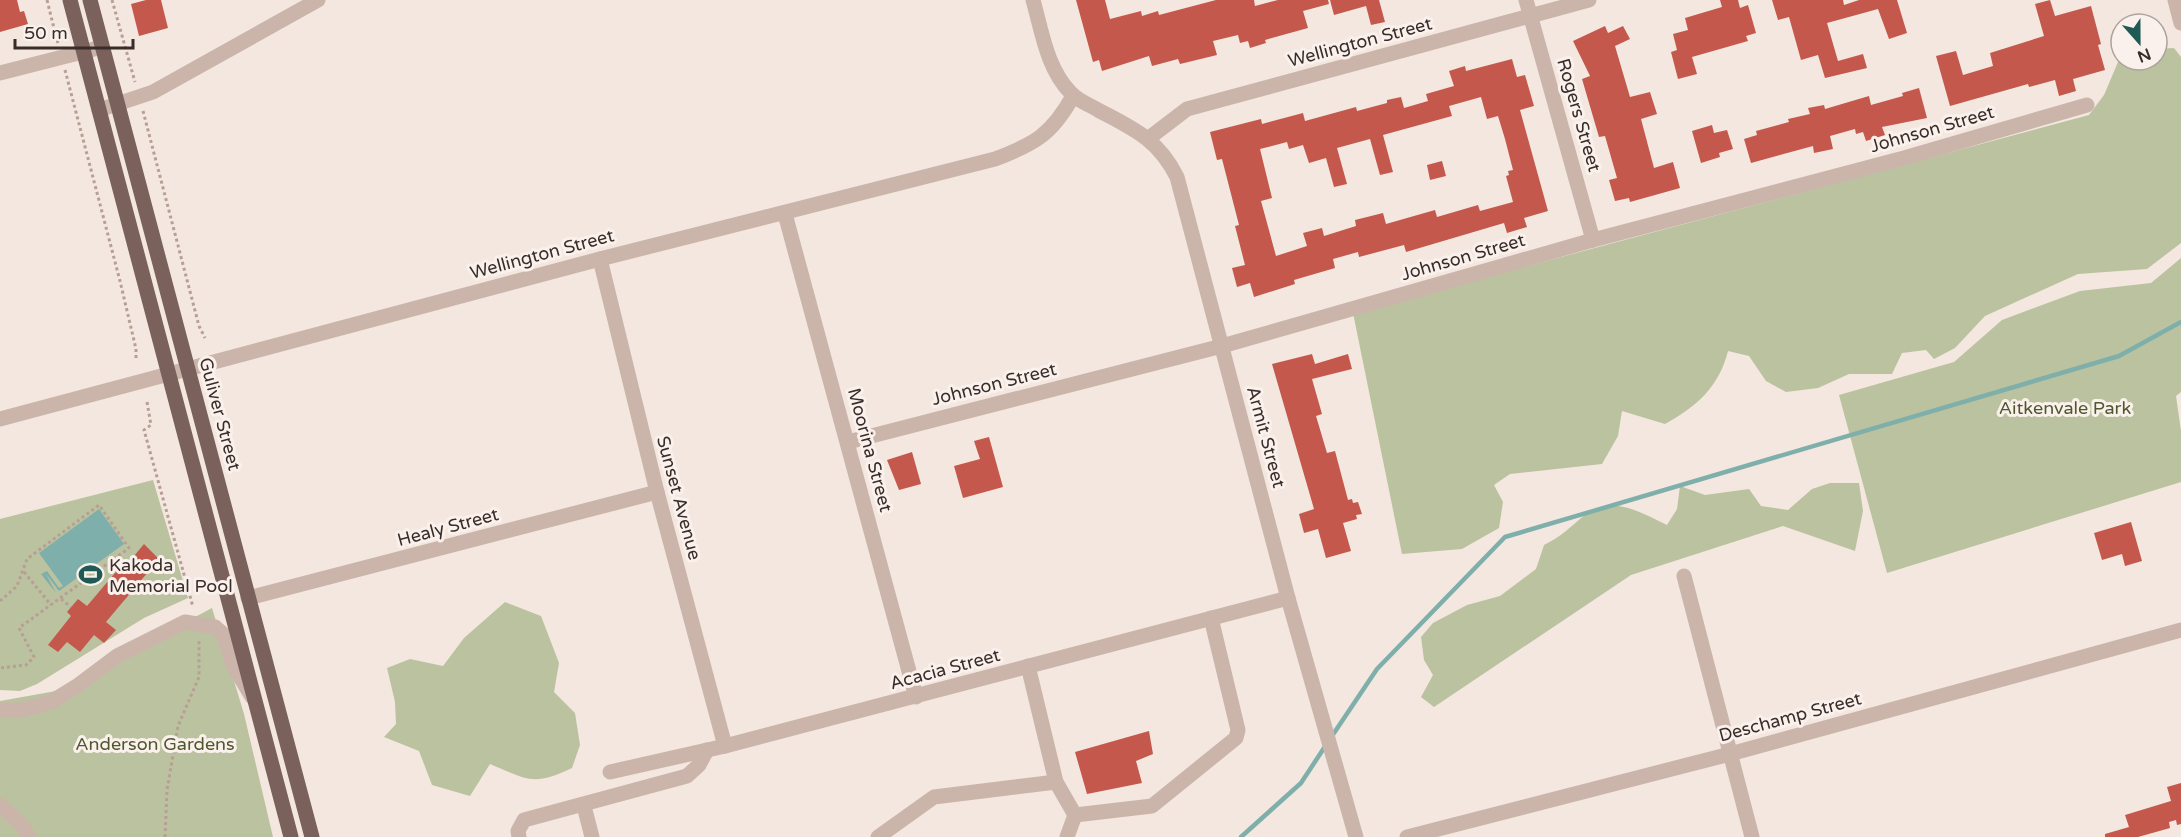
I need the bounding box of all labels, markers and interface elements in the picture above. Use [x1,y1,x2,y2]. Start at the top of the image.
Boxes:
scale bar [15,12,134,50]
street label: Wellington Street [1286,12,1435,72]
north arrow [2109,12,2169,72]
text: 50 m [24,22,68,44]
text: N [2134,43,2154,67]
street label: Rogers Street [1552,56,1606,174]
street label: Johnson Street [1867,101,1997,157]
street label: Wellington Street [468,224,617,284]
street label: Johnson Street [1398,229,1528,285]
street label: Guliver Street [194,355,246,473]
street label: Johnson Street [929,358,1059,410]
street label: Armit Street [1242,384,1290,490]
street label: Moorina Street [843,386,897,515]
park label: Aitkenvale Park [1999,397,2132,419]
street label: Sunset Avenue [652,433,706,563]
street label: Healy Street [395,503,501,551]
place label: Kakoda Memorial Pool [109,554,233,597]
sports icon: Kakoda Memorial Pool [78,562,104,588]
street label: Acacia Street [887,644,1003,694]
street label: Deschamp Street [1716,687,1864,747]
park label: Anderson Gardens [75,733,235,755]

